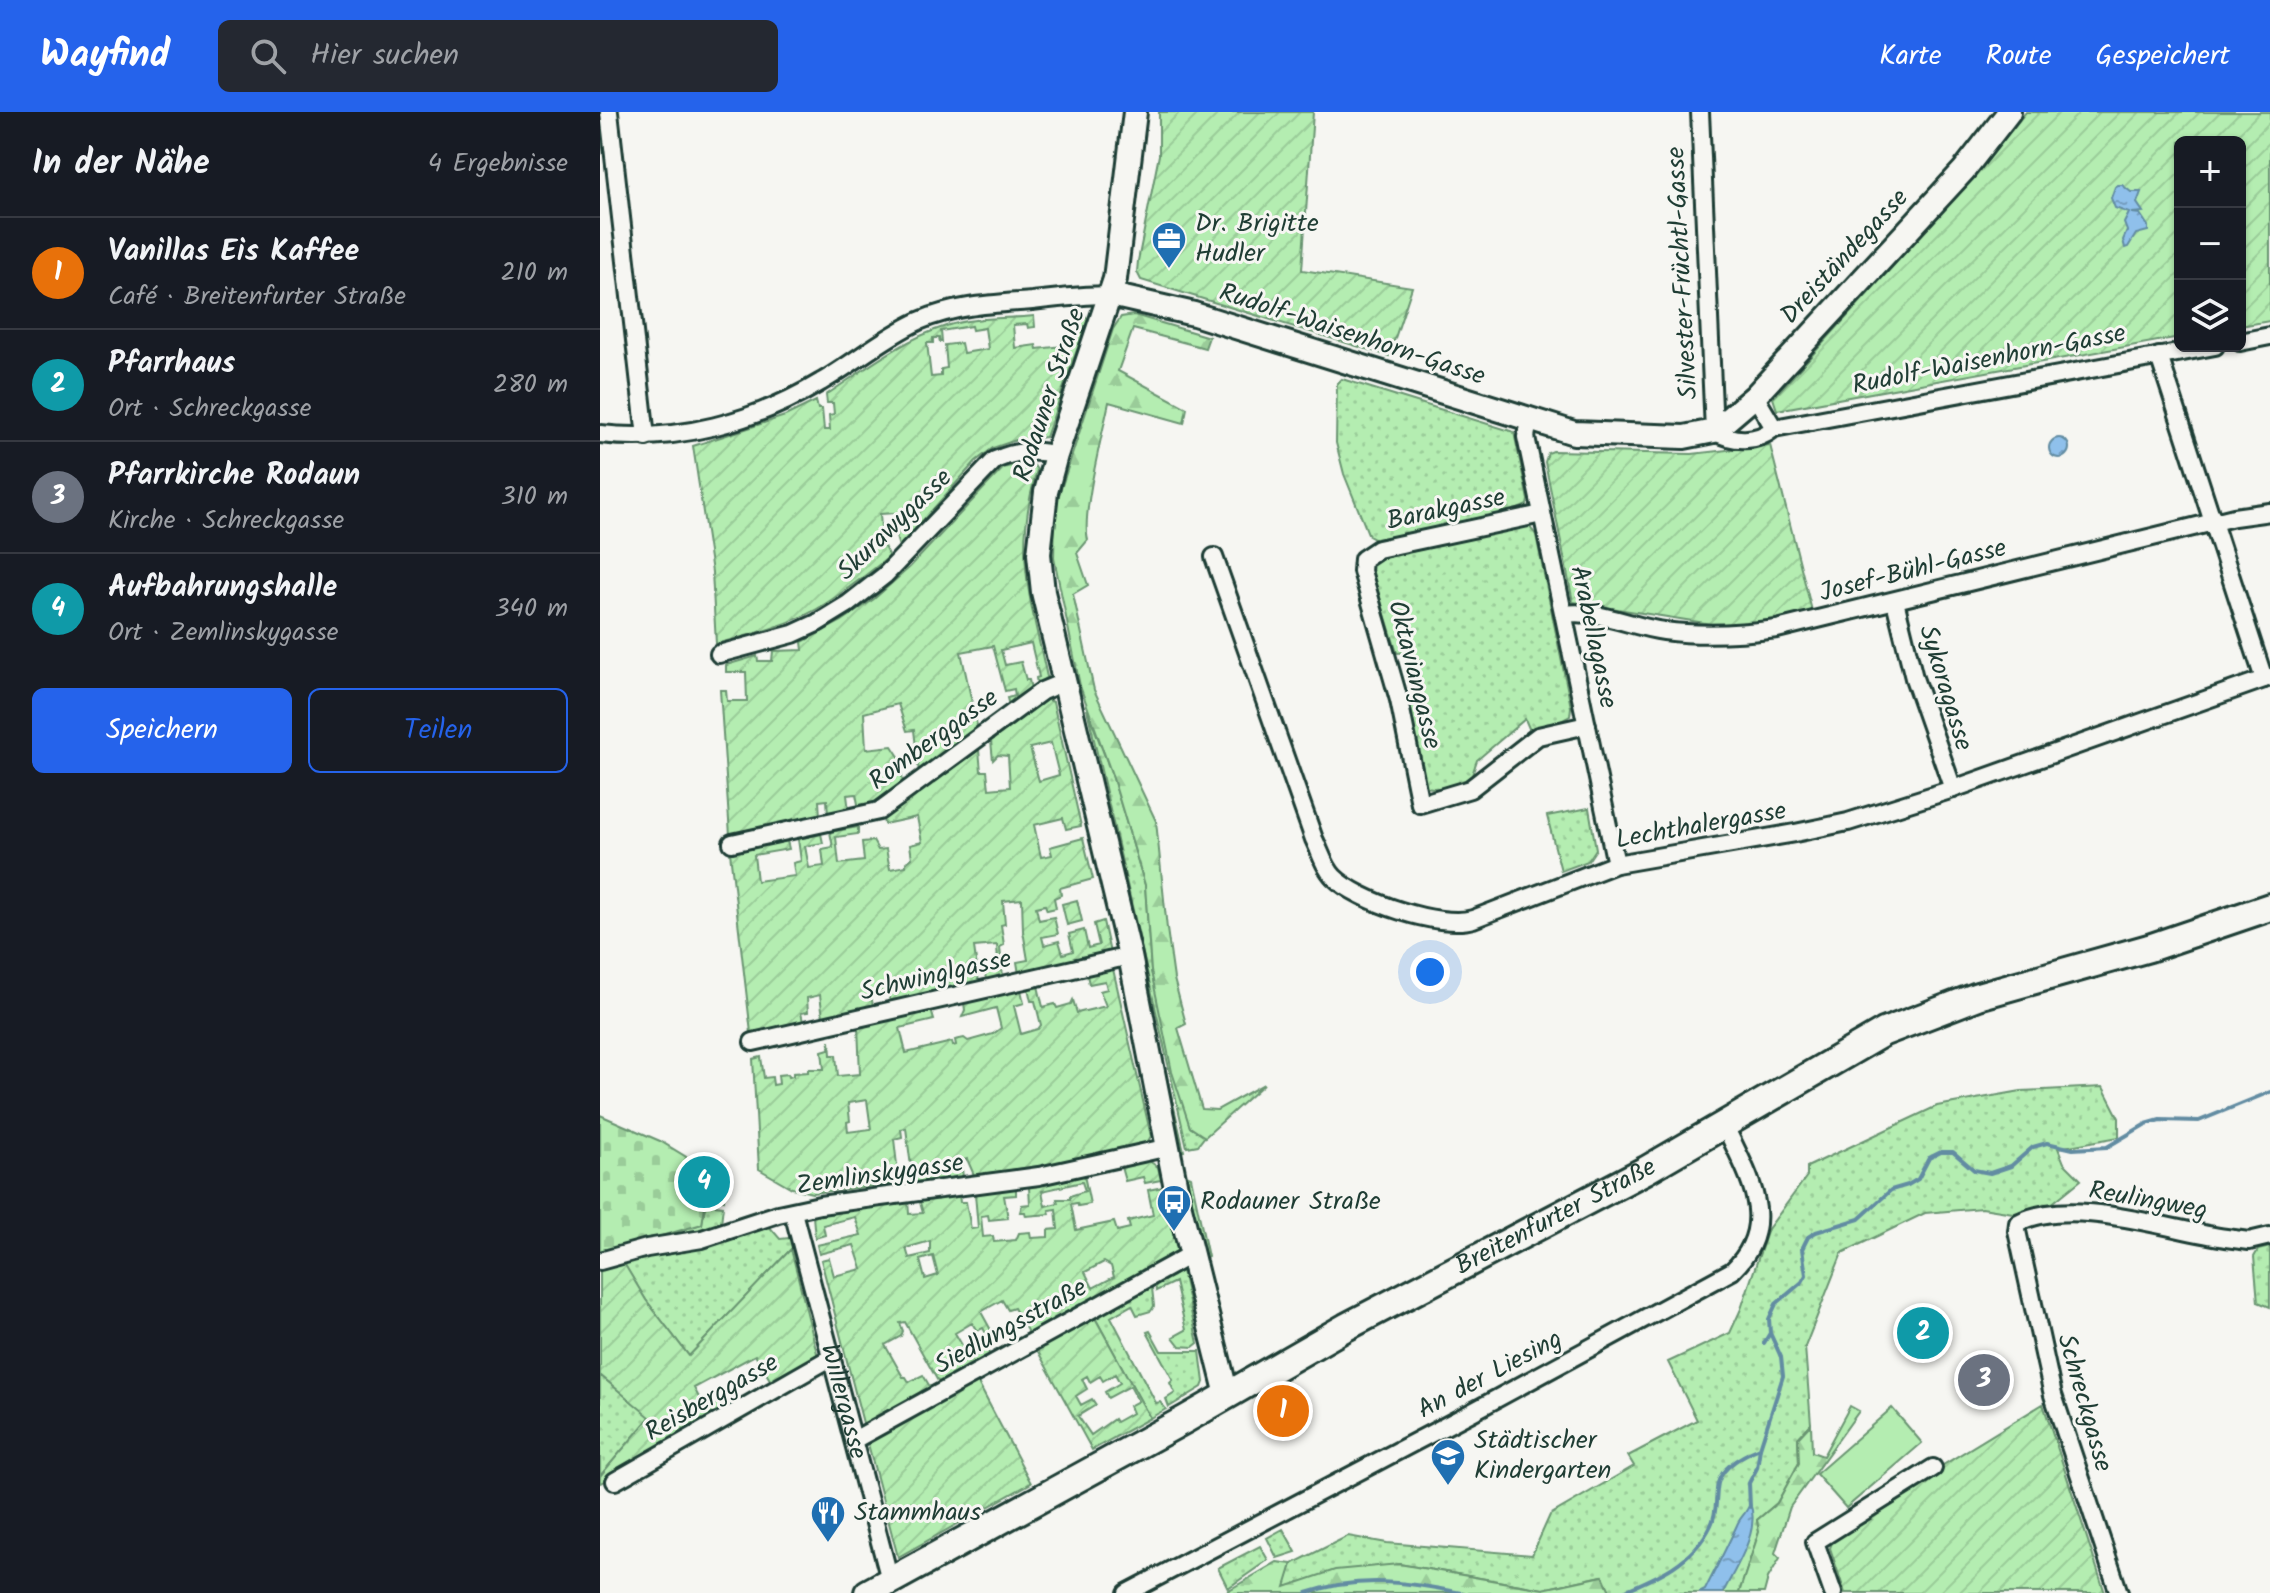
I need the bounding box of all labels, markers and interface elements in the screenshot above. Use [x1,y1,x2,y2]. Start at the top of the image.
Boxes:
search box [218,20,778,92]
text: Wayfind [40,26,170,86]
text: Hier suchen [310,32,459,80]
icon: search [246,34,290,78]
text: Karte [1879,34,1942,79]
text: Route [1986,34,2052,79]
text: Gespeichert [2096,34,2230,79]
map controls [2174,136,2246,352]
button: + [2174,136,2246,208]
text: In der Nähe [32,137,210,191]
text: 4 Ergebnisse [428,143,568,185]
street label: Silvester-Früchtl-Gasse [1655,145,1711,400]
street label: Dreiständegasse [1770,179,1920,335]
place label: Dr. Brigitte Hudler [1195,203,1319,275]
button: − [2174,208,2246,280]
office icon: Dr. Brigitte Hudler [1150,220,1188,270]
text: Vanillas Eis Kaffee [108,228,359,276]
text: 1 [54,252,62,294]
text: 210 m [501,252,568,294]
street label: Rudolf-Waisenhorn-Gasse [1213,272,1491,398]
text: Café · Breitenfurter Straße [108,276,406,318]
button: layers [2174,280,2246,352]
street label: Rodauner Straße [1002,302,1098,487]
street label: Rudolf-Waisenhorn-Gasse [1849,313,2130,407]
text: Pfarrhaus [108,340,235,388]
text: 2 [50,364,66,406]
text: 280 m [493,364,568,406]
text: Ort · Schreckgasse [108,388,311,430]
text: Pfarrkirche Rodaun [108,452,360,500]
street label: Skurawygasse [827,458,963,591]
text: 3 [51,476,65,518]
text: 310 m [501,476,568,518]
street label: Barakgasse [1383,477,1509,543]
text: Kirche · Schreckgasse [108,500,344,542]
street label: Josef-Bühl-Gasse [1815,527,2011,615]
street label: Arabellagasse [1557,562,1629,713]
text: Aufbahrungshalle [108,564,337,612]
text: 4 [51,588,65,630]
text: 340 m [495,588,568,630]
street label: Oktaviangasse [1375,596,1453,754]
text: Ort · Zemlinskygasse [108,612,338,654]
street label: Sykoragasse [1906,620,1984,756]
street label: Romberggasse [860,678,1008,802]
button: Speichern [32,688,292,773]
button: Teilen [308,688,568,773]
street label: Lechthalergasse [1612,790,1790,862]
street label: Schwinglgasse [856,938,1016,1014]
your location [1410,952,1450,992]
street label: Zemlinskygasse [794,1142,967,1208]
street label: Breitenfurter Straße [1448,1147,1665,1287]
pin: 4 [678,1152,730,1212]
street label: Reulingweg [2085,1170,2211,1232]
place label: Rodauner Straße [1200,1181,1381,1223]
bus stop icon: Rodauner Straße [1155,1183,1193,1233]
street label: Siedlungsstraße [927,1267,1096,1387]
pin: 2 [1897,1303,1949,1363]
street label: An der Liesing [1410,1319,1570,1431]
street label: Schreckgasse [2044,1329,2124,1477]
street label: Willergasse [808,1339,878,1464]
street label: Reisberggasse [637,1342,787,1453]
pin: 3 [1958,1350,2010,1410]
pin: 1 [1257,1381,1309,1441]
place label: Städtischer Kindergarten [1474,1420,1611,1492]
school or university icon: Städtischer Kindergarten [1429,1437,1467,1487]
place label: Stammhaus [854,1492,981,1534]
restaurant icon: Stammhaus [809,1494,847,1544]

